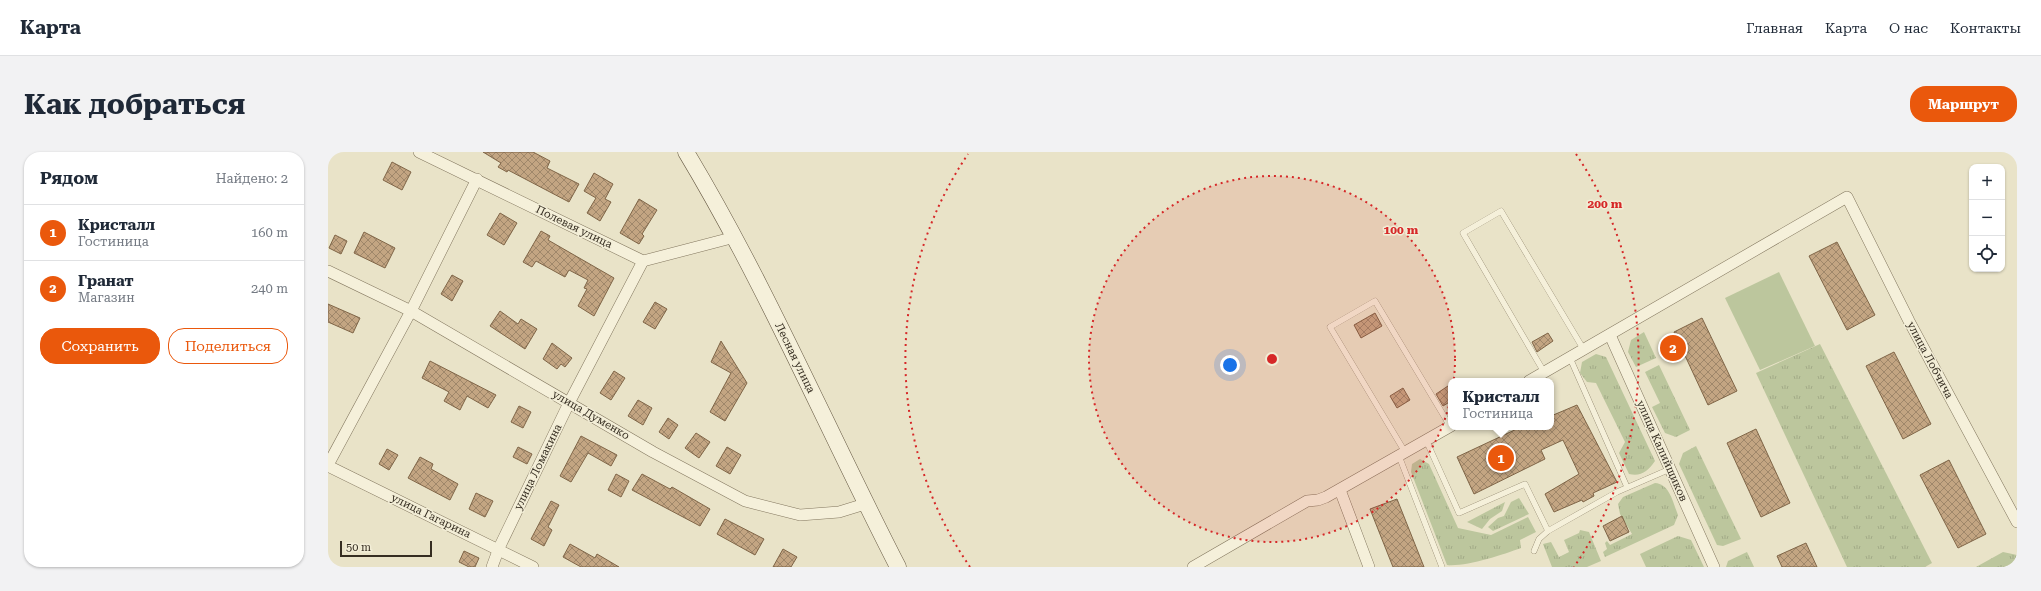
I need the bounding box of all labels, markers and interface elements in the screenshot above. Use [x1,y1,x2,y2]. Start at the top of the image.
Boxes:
text: Карта [20,16,81,39]
text: Главная [1746,20,1803,36]
text: Карта [1825,20,1867,36]
text: О нас [1889,20,1928,36]
text: Контакты [1950,20,2021,36]
button: Маршрут [1910,86,2017,122]
text: Как добраться [24,88,245,121]
map controls [1969,164,2005,272]
button: + [1969,164,2005,200]
text: Рядом [40,168,98,188]
text: Найдено: 2 [216,171,288,186]
text: 200 m [1588,197,1623,211]
button: − [1969,200,2005,236]
street label: Полевая улица [534,203,614,251]
text: Кристалл [78,216,155,234]
text: 100 m [1384,223,1419,237]
text: 1 [49,225,57,240]
text: 160 m [251,225,288,240]
text: Гостиница [78,234,149,249]
button: locate [1969,236,2005,272]
text: Гранат [78,272,134,290]
text: 2 [49,281,57,296]
text: 240 m [251,281,288,296]
text: Магазин [78,290,135,305]
street label: улица Лобчича [1904,319,1956,401]
street label: Лесная улица [772,321,818,395]
button: Сохранить [40,328,160,364]
button: Поделиться [168,328,288,364]
pin: 2 [1660,333,1686,363]
centre of rings [1265,352,1279,366]
your location [1220,355,1240,375]
popup [1448,378,1554,430]
street label: улица Думенко [550,388,632,443]
text: Кристалл [1462,388,1540,406]
street label: улица Калийщиков [1634,398,1690,504]
text: Гостиница [1462,406,1533,421]
street label: улица Ломакина [512,422,564,512]
pin: 1 [1488,443,1514,473]
street label: улица Гагарина [389,491,473,541]
scale bar [340,539,432,558]
text: 50 m [346,541,371,554]

